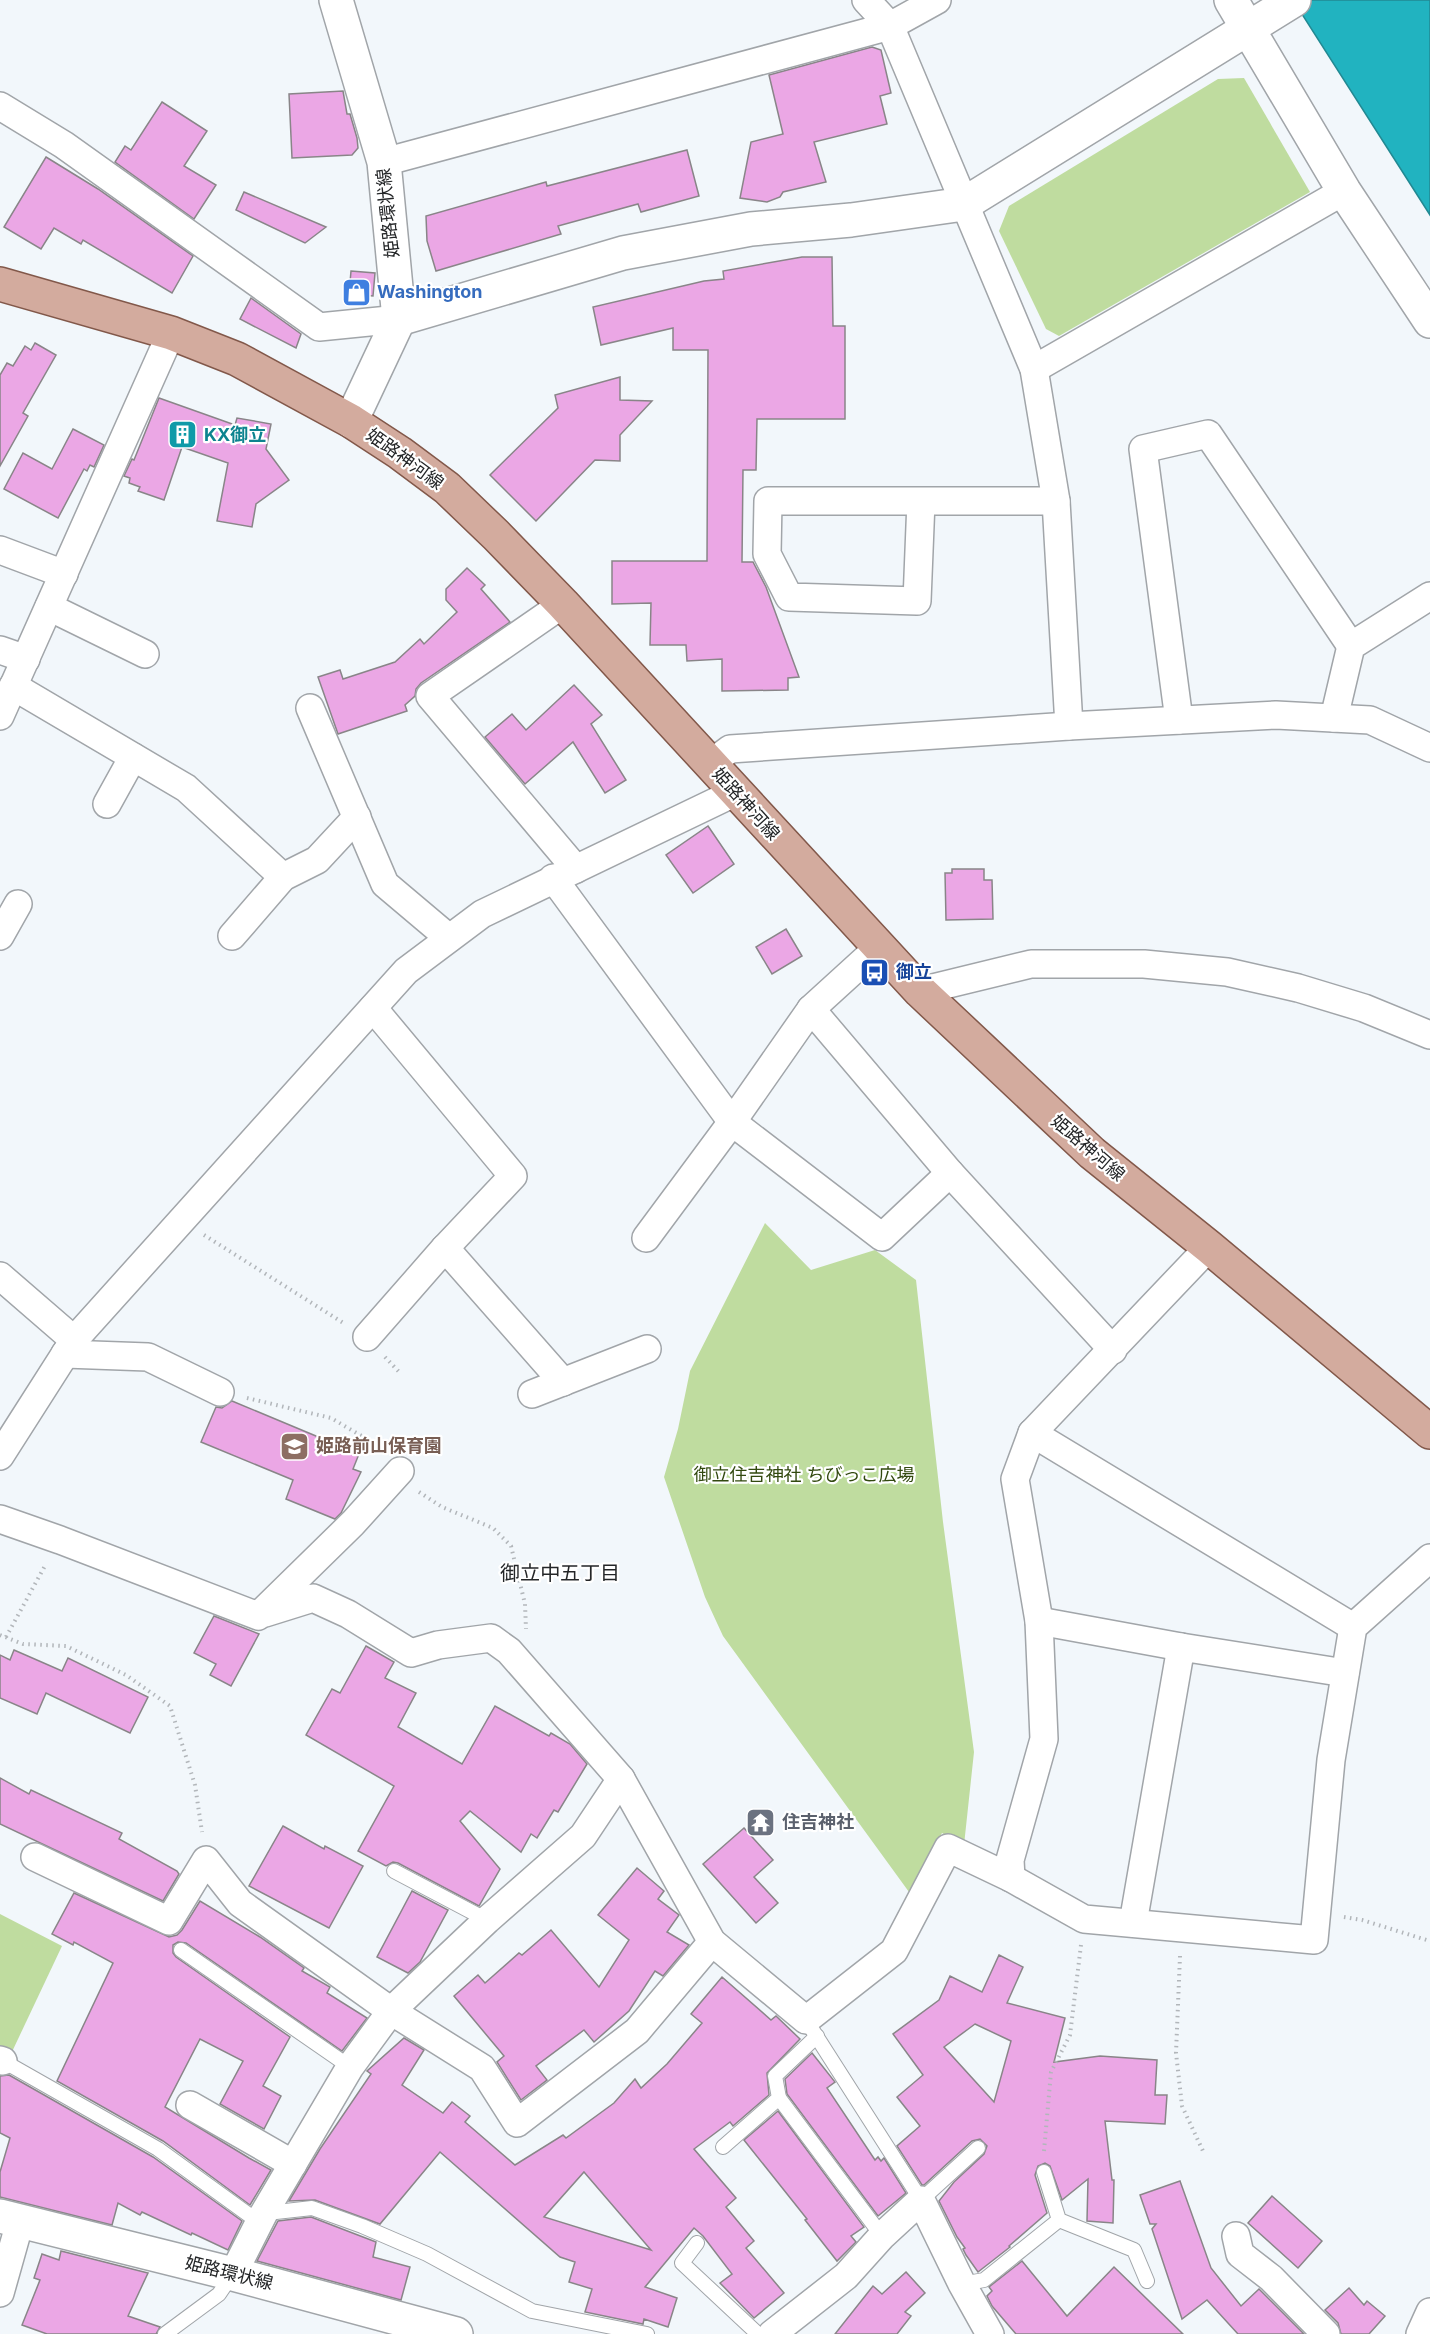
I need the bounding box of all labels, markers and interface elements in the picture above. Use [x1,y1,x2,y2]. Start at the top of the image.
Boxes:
street label: 姫路環状線 [372,167,403,259]
shop icon: Washington [340,276,372,308]
place label: Washington [377,281,483,302]
building icon: KX御立 [167,419,199,451]
place label: KX御立 [204,424,266,445]
street label: 姫路神河線 [363,424,448,494]
street label: 姫路神河線 [708,763,784,844]
bus stop icon: 御立 [859,956,891,988]
place label: 御立 [895,961,932,982]
street label: 姫路神河線 [1047,1110,1129,1185]
school or university icon: 姫路前山保育園 [279,1430,311,1462]
place label: 姫路前山保育園 [316,1435,442,1456]
park label: 御立住吉神社 ちびっこ広場 [693,1464,915,1485]
district label: 御立中五丁目 [500,1561,620,1585]
temple icon: 住吉神社 [745,1806,777,1838]
place label: 住吉神社 [782,1811,854,1832]
street label: 姫路環状線 [183,2251,275,2294]

